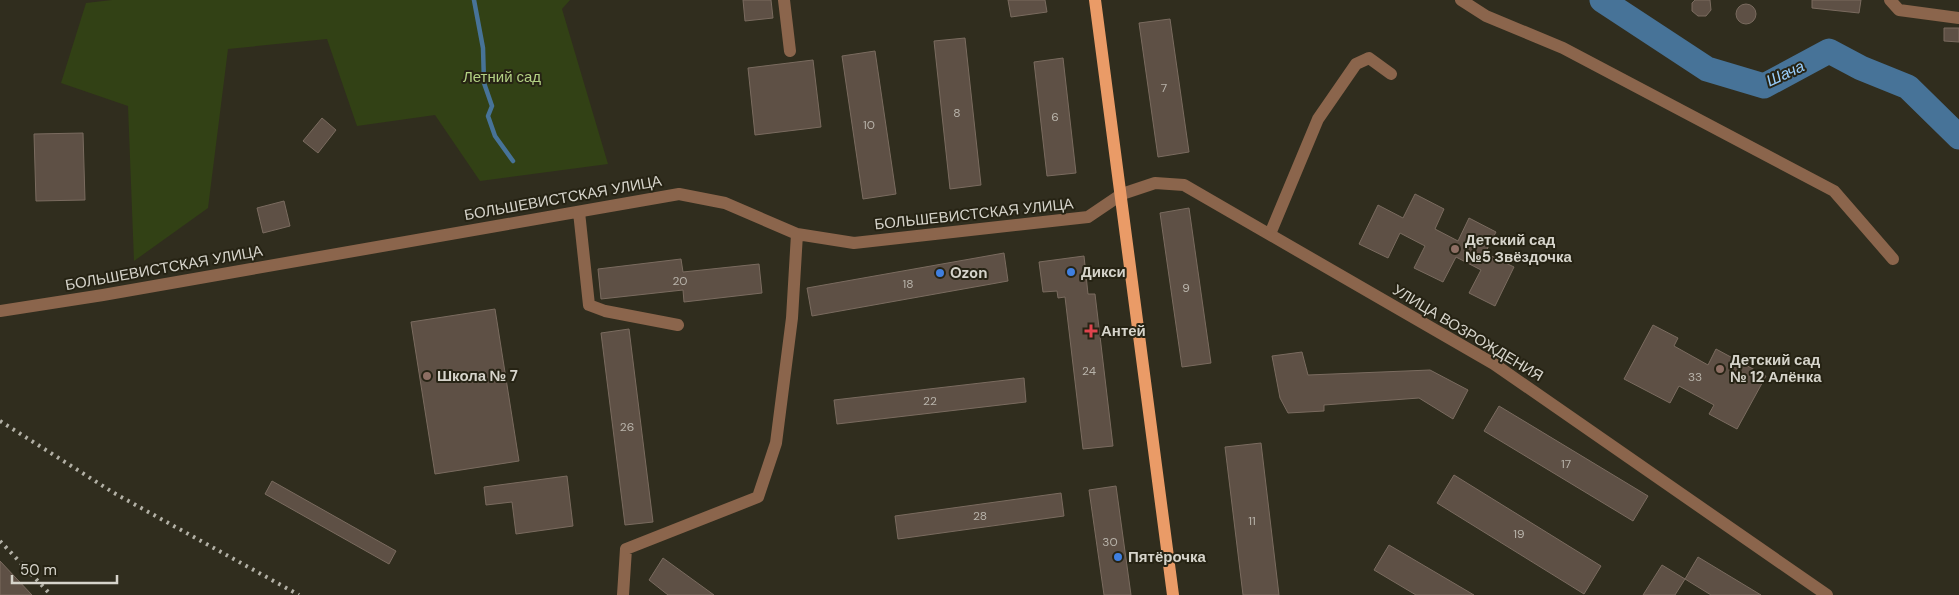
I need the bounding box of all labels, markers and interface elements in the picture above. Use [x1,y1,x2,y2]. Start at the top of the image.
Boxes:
water label: Шача [1763,55,1808,91]
park label: Летний сад [463,67,541,87]
house number: 7 [1161,80,1167,96]
house number: 8 [953,105,961,121]
house number: 6 [1051,109,1059,125]
house number: 10 [863,117,875,133]
street label: БОЛЬШЕВИСТСКАЯ УЛИЦА [463,171,663,225]
street label: БОЛЬШЕВИСТСКАЯ УЛИЦА [873,194,1075,234]
place label: Детский сад №5 Звёздочка [1465,230,1573,267]
street label: БОЛЬШЕВИСТСКАЯ УЛИЦА [64,241,264,295]
marker: Детский сад №5 Звёздочка [1449,243,1461,255]
place label: Дикси [1081,262,1126,282]
place label: Ozon [950,263,988,283]
marker: Дикси [1065,266,1077,278]
marker: Ozon [934,267,946,279]
house number: 20 [672,273,688,289]
house number: 18 [902,276,914,292]
house number: 9 [1182,280,1190,296]
street label: УЛИЦА ВОЗРОЖДЕНИЯ [1389,280,1547,386]
place label: Антей [1101,321,1146,341]
marker: Антей [1085,325,1097,337]
place label: Детский сад № 12 Алёнка [1730,350,1822,387]
house number: 24 [1082,363,1096,379]
marker: Детский сад № 12 Алёнка [1714,363,1726,375]
place label: Школа № 7 [437,366,518,386]
house number: 33 [1688,369,1702,385]
marker: Школа № 7 [421,370,433,382]
house number: 22 [923,393,937,409]
house number: 26 [620,419,634,435]
house number: 17 [1561,456,1571,472]
house number: 28 [973,508,987,524]
house number: 11 [1248,513,1256,529]
house number: 19 [1513,526,1525,542]
house number: 30 [1102,534,1118,550]
place label: Пятёрочка [1128,547,1206,567]
marker: Пятёрочка [1112,551,1124,563]
scale bar [12,552,118,584]
text: 50 m [20,560,57,580]

